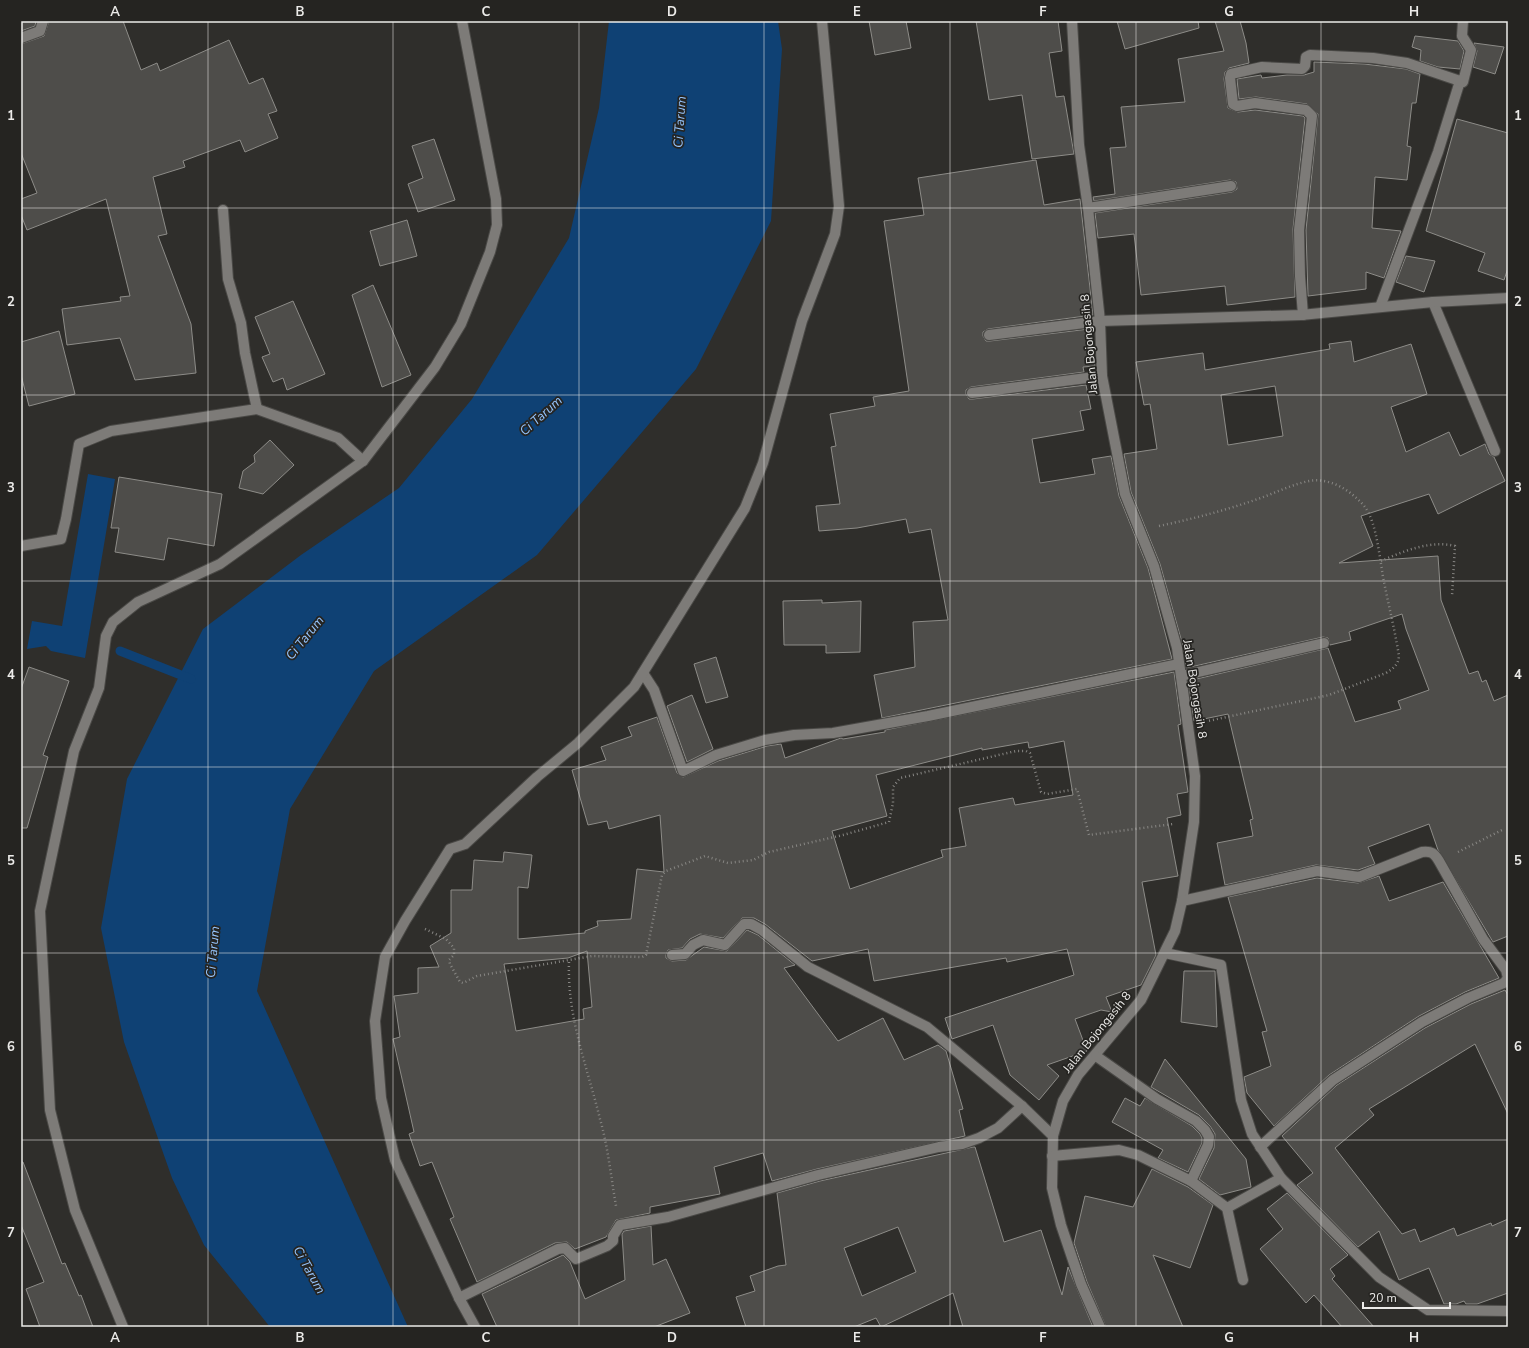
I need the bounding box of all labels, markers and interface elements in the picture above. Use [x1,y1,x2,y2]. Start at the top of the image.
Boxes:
text: A [110,3,120,21]
text: B [296,3,305,21]
text: C [482,3,491,21]
text: D [667,3,677,21]
text: E [853,3,861,21]
text: F [1039,3,1047,21]
text: G [1224,3,1234,21]
text: H [1409,3,1419,21]
water label: Ci Tarum [669,95,691,149]
text: 1 [7,107,15,125]
text: 1 [1514,107,1522,125]
text: 2 [7,293,15,311]
street label: Jalan Bojongasih 8 [1077,293,1101,396]
text: 2 [1514,293,1522,311]
water label: Ci Tarum [516,392,566,440]
text: 3 [7,479,15,497]
text: 3 [1514,479,1522,497]
water label: Ci Tarum [282,612,328,664]
street label: Jalan Bojongasih 8 [1179,637,1211,740]
text: 4 [7,666,15,684]
text: 4 [1514,666,1522,684]
text: 5 [7,852,15,870]
text: 5 [1514,852,1522,870]
water label: Ci Tarum [202,925,224,979]
street label: Jalan Bojongasih 8 [1059,988,1135,1077]
text: 6 [7,1038,15,1056]
text: 6 [1514,1038,1522,1056]
text: 7 [7,1224,15,1242]
text: 7 [1514,1224,1522,1242]
water label: Ci Tarum [289,1243,329,1297]
scale bar [1363,1284,1450,1310]
text: 20 m [1369,1290,1397,1306]
text: A [110,1329,120,1347]
text: B [296,1329,305,1347]
text: C [482,1329,491,1347]
text: D [667,1329,677,1347]
text: E [853,1329,861,1347]
text: F [1039,1329,1047,1347]
text: G [1224,1329,1234,1347]
text: H [1409,1329,1419,1347]

